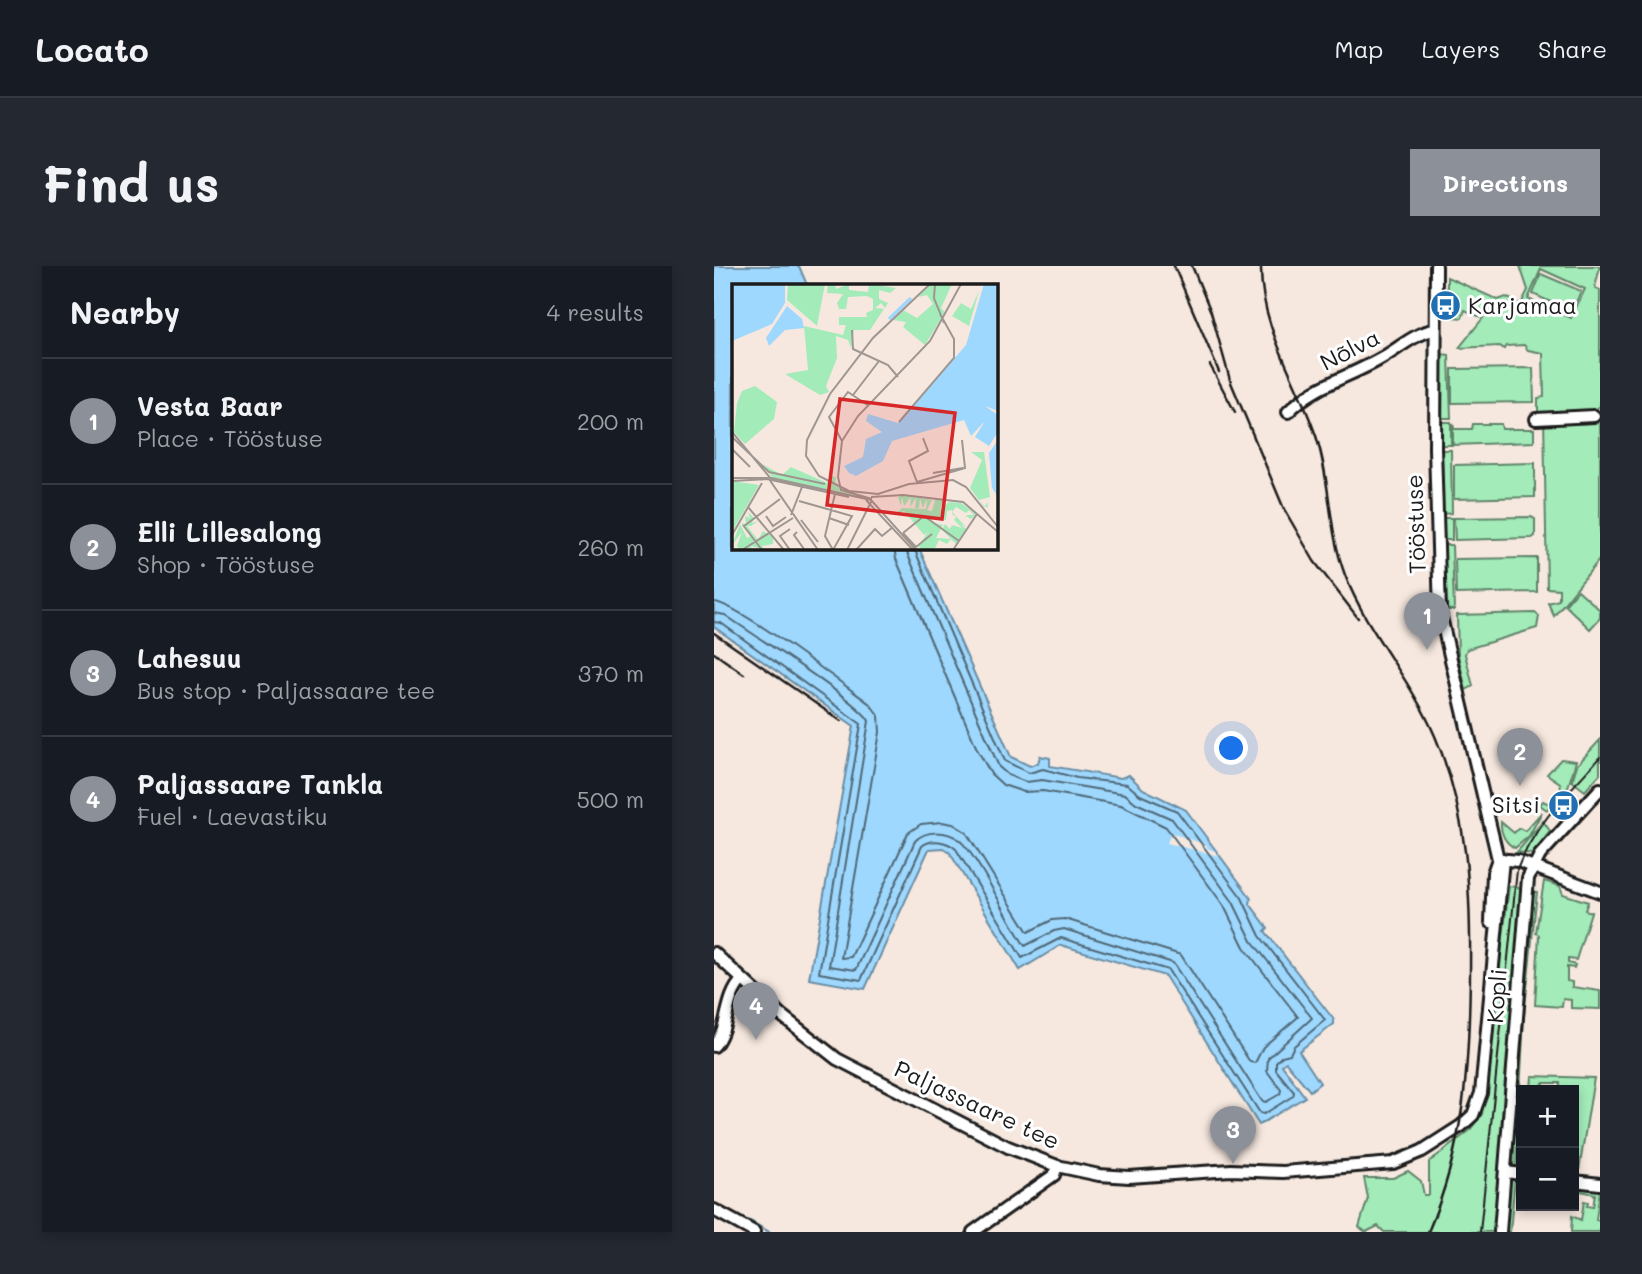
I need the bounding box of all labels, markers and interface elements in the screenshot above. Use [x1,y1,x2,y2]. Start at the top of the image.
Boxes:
text: Locato [35,27,149,70]
text: Map [1335,33,1383,64]
text: Layers [1421,33,1500,64]
text: Share [1538,33,1607,64]
button: Directions [1410,149,1600,216]
text: Find us [42,151,220,214]
inset map [732,284,998,550]
bus stop icon: Karjamaa [1428,289,1462,323]
place label: Karjamaa [1468,290,1577,320]
text: Nearby [70,292,180,332]
text: 4 results [547,297,644,327]
street label: Nõlva [1315,321,1384,377]
text: Vesta Baar [137,389,283,423]
text: 1 [88,406,98,436]
text: 200 m [577,406,644,436]
text: Place · Tööstuse [137,423,323,453]
street label: Tööstuse [1398,474,1432,574]
text: Elli Lillesalong [137,515,322,549]
text: 2 [87,532,99,562]
text: 260 m [577,532,644,562]
text: Shop · Tööstuse [137,549,315,579]
pin: 1 [1404,592,1450,650]
text: Lahesuu [137,641,242,675]
text: 3 [86,658,100,688]
text: 370 m [578,658,644,688]
text: Bus stop · Paljassaare tee [137,675,435,705]
pin: 2 [1497,728,1543,786]
your location [1214,731,1248,765]
text: Paljassaare Tankla [137,767,383,801]
text: 4 [86,784,100,814]
text: 500 m [577,784,644,814]
bus stop icon: Sitsi [1546,788,1580,822]
place label: Sitsi [1492,789,1540,819]
text: Fuel · Laevastiku [137,801,328,831]
street label: Kopli [1479,968,1513,1024]
pin: 4 [733,982,779,1040]
street label: Paljassaare tee [890,1053,1065,1156]
map controls [1516,1085,1579,1211]
button: + [1516,1085,1579,1148]
pin: 3 [1210,1106,1256,1164]
button: − [1516,1148,1579,1211]

